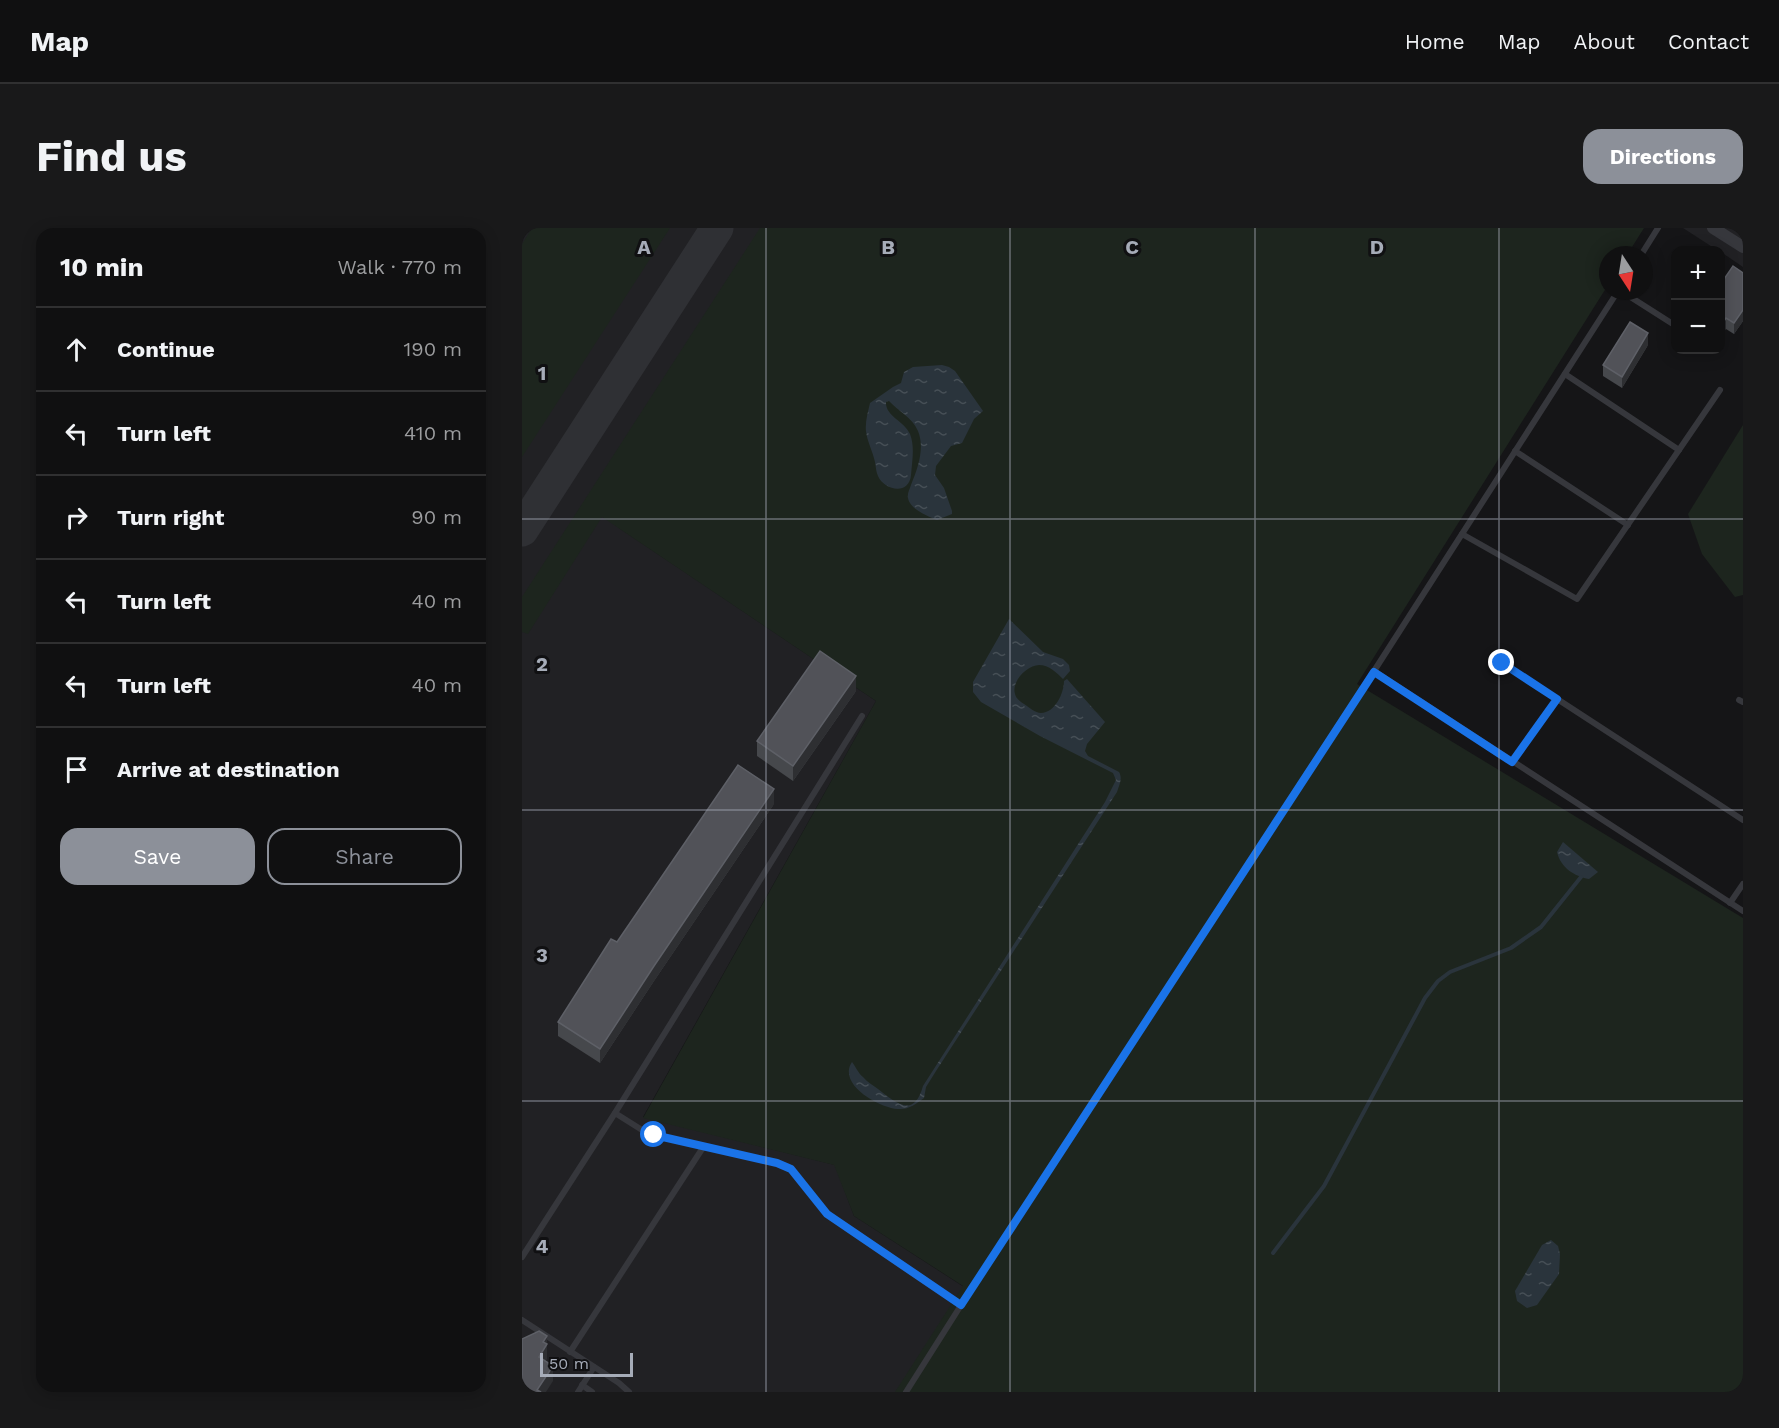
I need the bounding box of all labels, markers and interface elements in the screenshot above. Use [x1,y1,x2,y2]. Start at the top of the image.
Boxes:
text: Map [30,25,89,58]
text: Home [1405,29,1465,54]
text: Map [1498,29,1541,54]
text: About [1574,29,1635,54]
text: Contact [1668,29,1749,54]
button: Directions [1583,129,1743,184]
text: Find us [36,132,187,181]
text: A [637,235,651,259]
text: B [881,235,895,259]
text: C [1125,235,1139,259]
text: D [1370,235,1384,259]
north arrow [1599,246,1653,300]
map controls [1671,246,1725,354]
button: + [1671,246,1725,300]
text: 10 min [60,252,144,282]
text: Walk · 770 m [338,255,462,279]
button: − [1671,300,1725,354]
icon: ahead [60,333,93,366]
text: Continue [117,337,215,362]
text: 190 m [404,337,462,361]
text: 1 [538,361,546,385]
icon: left [60,417,93,450]
text: Turn left [117,421,211,446]
text: 410 m [404,421,462,445]
icon: right [60,501,93,534]
text: Turn right [117,505,224,530]
text: 90 m [411,505,462,529]
icon: left [60,585,93,618]
text: Turn left [117,589,211,614]
text: 40 m [411,589,462,613]
route end [1488,649,1514,675]
text: 2 [536,652,548,676]
icon: left [60,669,93,702]
text: Turn left [117,673,211,698]
text: 40 m [411,673,462,697]
icon: arrive [60,753,93,786]
text: Arrive at destination [117,757,340,782]
button: Save [60,828,255,885]
button: Share [267,828,462,885]
text: 3 [536,943,548,967]
route start [640,1121,666,1147]
text: 4 [536,1234,549,1258]
scale bar [540,1350,633,1378]
text: 50 m [549,1354,589,1373]

